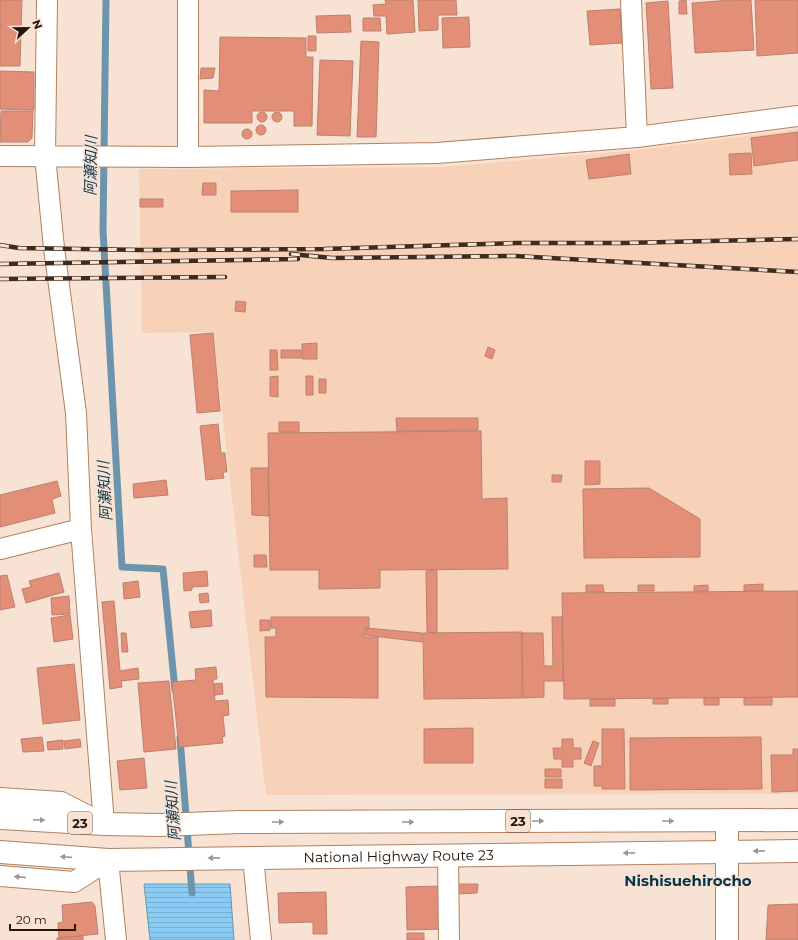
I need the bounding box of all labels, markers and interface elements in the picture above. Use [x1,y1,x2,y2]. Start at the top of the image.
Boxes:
north arrow [8,8,48,48]
text: N [29,18,45,31]
water label: 阿瀬知川 [80,134,101,196]
water label: 阿瀬知川 [93,459,116,521]
water label: 阿瀬知川 [161,778,184,842]
road number: 23 [506,810,530,832]
road number: 23 [68,812,92,834]
one-way arrow [33,817,45,824]
one-way arrow [662,817,674,824]
one-way arrow [532,818,545,824]
one-way arrow [272,819,285,825]
one-way arrow [402,819,415,825]
street label: National Highway Route 23 [303,846,494,866]
one-way arrow [752,848,765,854]
one-way arrow [622,850,635,856]
one-way arrow [60,853,72,860]
one-way arrow [207,855,220,861]
district label: Nishisuehirocho [624,871,752,890]
one-way arrow [14,874,26,881]
scale bar [10,906,75,932]
text: 20 m [16,912,47,927]

